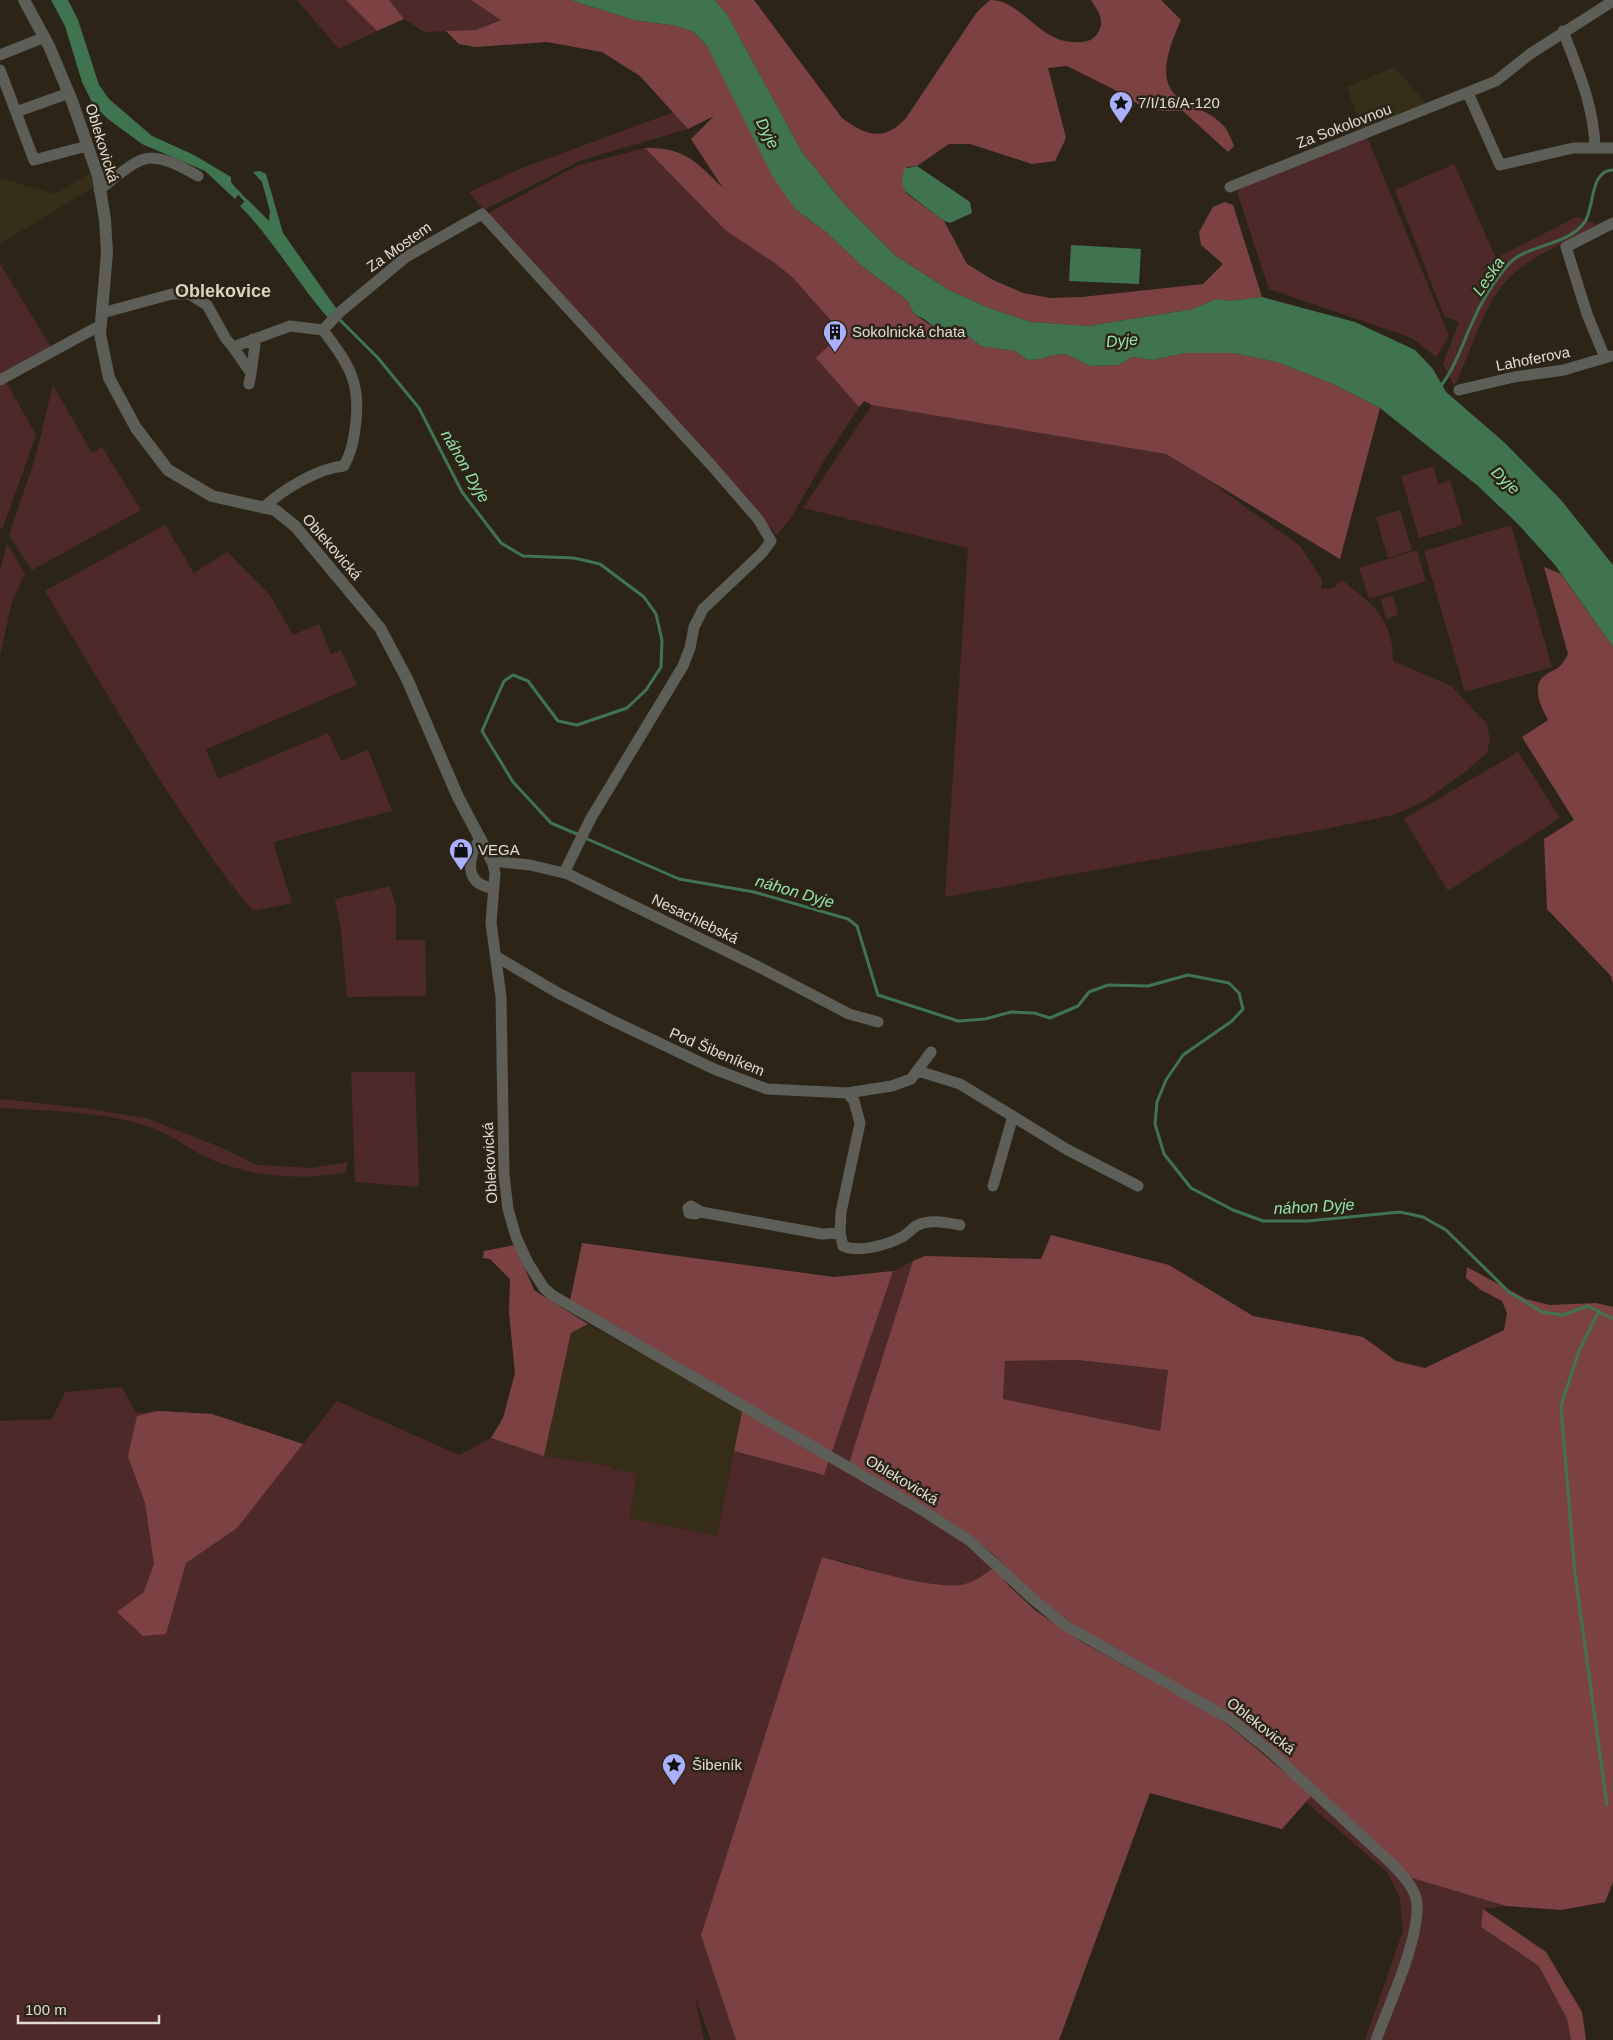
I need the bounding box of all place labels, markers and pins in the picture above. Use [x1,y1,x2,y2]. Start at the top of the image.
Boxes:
place icon: 7/I/16/A-120 [1108,90,1134,124]
place label: 7/I/16/A-120 [1138,94,1220,111]
building icon: Sokolnická chata [822,319,848,353]
place label: Sokolnická chata [852,323,966,340]
shop icon: VEGA [448,837,474,871]
place label: VEGA [478,841,520,858]
place icon: Šibeník [661,1752,687,1786]
place label: Šibeník [692,1756,743,1773]

